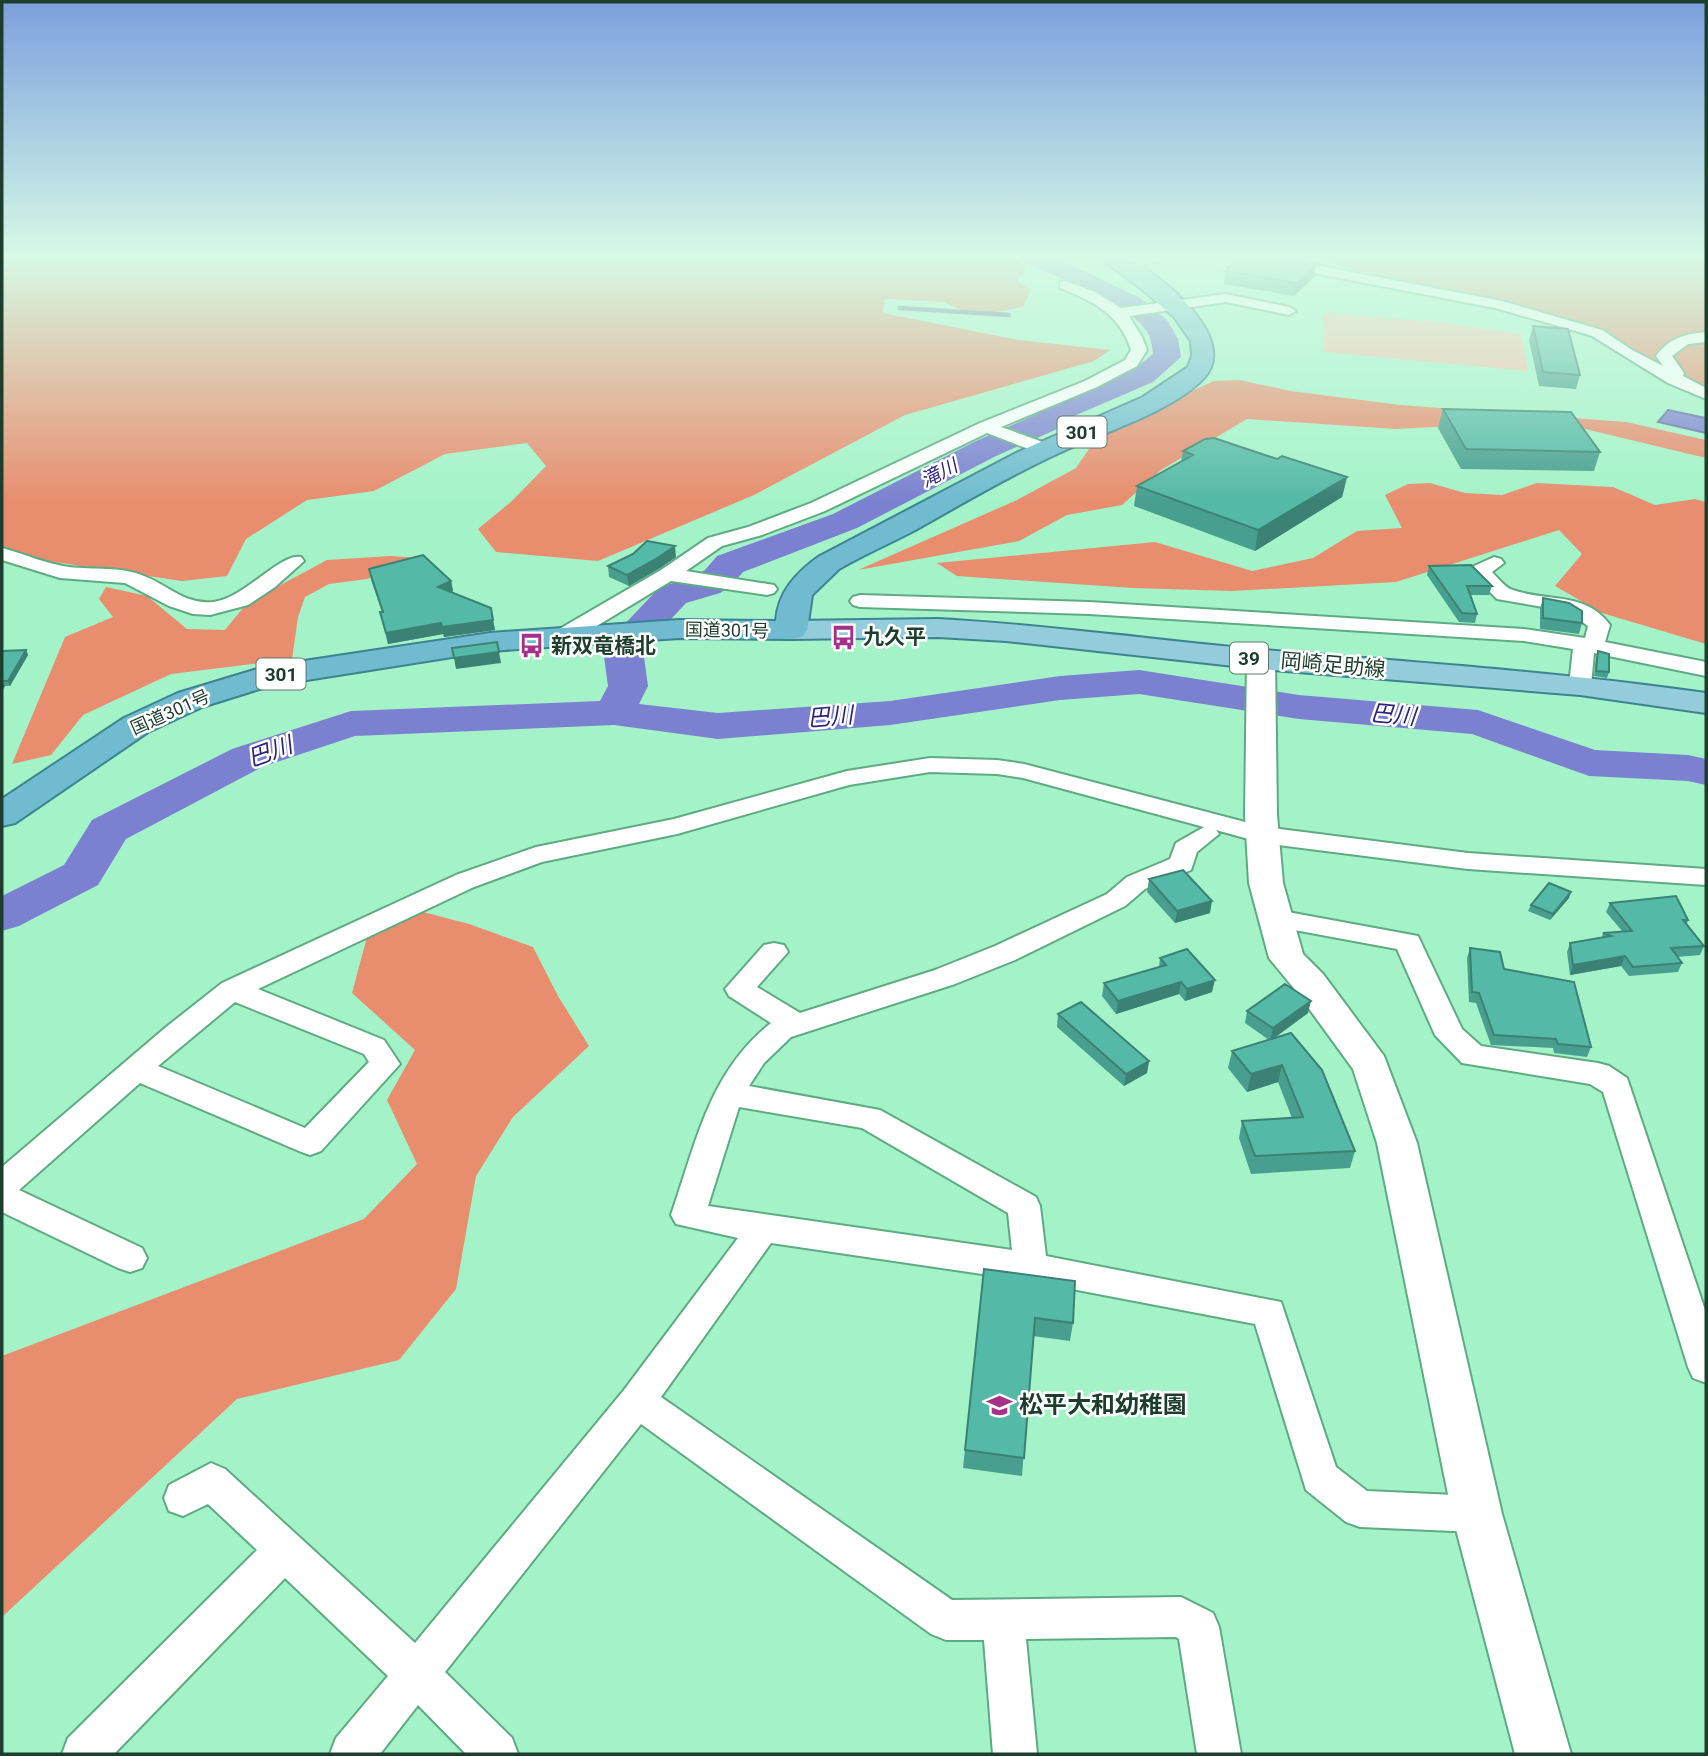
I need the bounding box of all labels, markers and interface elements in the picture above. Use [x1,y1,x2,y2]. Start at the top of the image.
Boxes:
road number: 301 [1058,416,1106,448]
water label: 滝川 [917,453,963,492]
street label: 国道301号 [685,619,769,641]
bus stop icon: 九久平 [829,623,857,651]
place label: 九久平 [863,625,926,649]
bus stop icon: 新双竜橋北 [517,632,545,660]
place label: 新双竜橋北 [551,634,656,658]
road number: 39 [1230,642,1268,674]
street label: 岡崎足助線 [1280,648,1386,682]
road number: 301 [256,659,306,690]
street label: 国道301号 [127,685,213,739]
water label: 巴川 [1369,700,1420,731]
water label: 巴川 [806,701,857,732]
water label: 巴川 [244,730,299,773]
school or university icon: 松平大和幼稚園 [985,1391,1013,1419]
place label: 松平大和幼稚園 [1019,1391,1187,1419]

